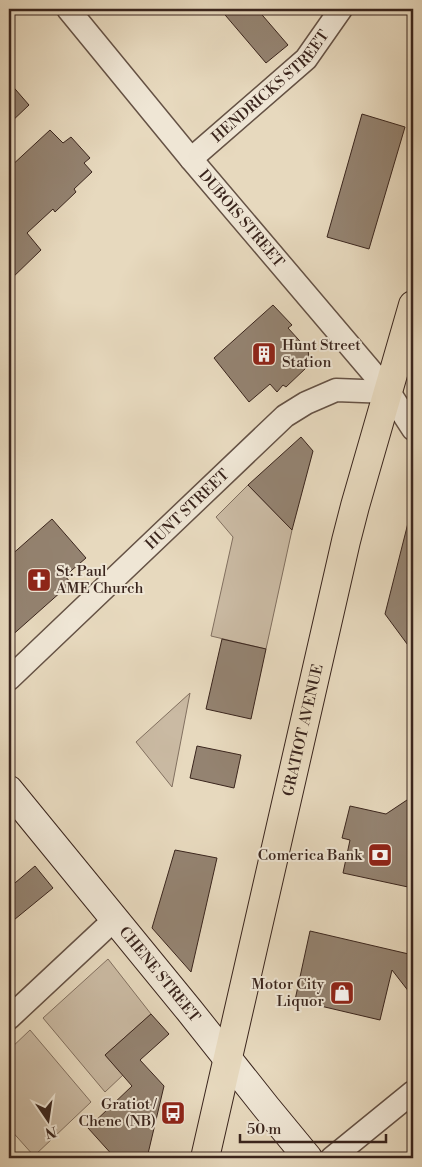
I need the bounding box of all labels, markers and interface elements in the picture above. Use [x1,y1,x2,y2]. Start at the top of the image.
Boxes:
street label: HENDRICKS STREET [208,26,334,147]
street label: DUBOIS STREET [194,166,288,272]
place label: Hunt Street Station [282,336,361,372]
building icon: Hunt Street Station [251,341,277,367]
street label: HUNT STREET [142,465,234,554]
place label: St. Paul AME Church [55,562,144,598]
church icon: St. Paul AME Church [26,567,52,593]
street label: GRATIOT AVENUE [279,662,328,798]
bank icon: Comerica Bank [367,842,393,868]
place label: Comerica Bank [258,846,363,865]
street label: CHENE STREET [115,923,204,1027]
place label: Motor City Liquor [252,975,325,1011]
shop icon: Motor City Liquor [329,980,355,1006]
north arrow [22,1094,72,1144]
place label: Gratiot / Chene (NB) [79,1095,157,1131]
bus stop icon: Gratiot / Chene (NB) [160,1100,186,1126]
scale bar [240,1112,386,1144]
text: 50 m [247,1120,281,1139]
text: N [43,1122,58,1142]

